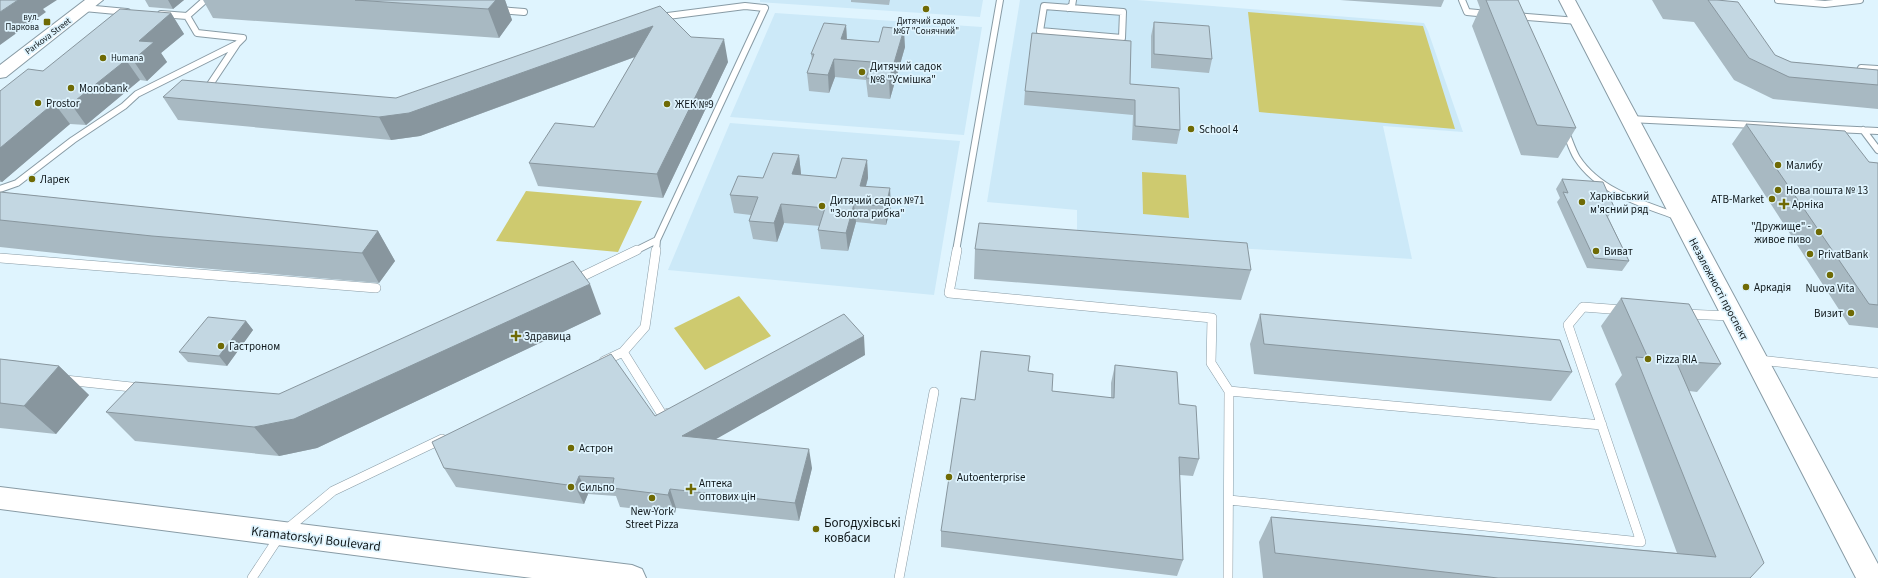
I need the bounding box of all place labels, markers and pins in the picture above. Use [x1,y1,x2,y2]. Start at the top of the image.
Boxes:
marker: Дитячий садок №67 "Сонячний" [921,4,931,14]
place label: вул. Паркова [5,11,39,34]
place label: Дитячий садок №67 "Сонячний" [893,15,959,38]
marker: вул. Паркова [42,17,52,27]
place label: Humana [111,52,143,65]
marker: Humana [98,53,108,63]
place label: Дитячий садок №8 "Усмішка" [870,59,942,87]
marker: Дитячий садок №8 "Усмішка" [857,67,867,77]
place label: Monobank [79,81,128,96]
marker: Monobank [66,83,76,93]
place label: Prostor [46,96,80,111]
place label: ЖЕК №9 [675,97,714,112]
marker: Prostor [33,98,43,108]
marker: ЖЕК №9 [662,99,672,109]
place label: School 4 [1199,122,1239,137]
marker: School 4 [1186,124,1196,134]
place label: Малибу [1786,158,1823,173]
marker: Малибу [1773,160,1783,170]
place label: Ларек [40,172,70,187]
marker: Ларек [27,174,37,184]
place label: Нова пошта № 13 [1786,183,1868,198]
marker: Нова пошта № 13 [1773,185,1783,195]
place label: Харківський м'ясний ряд [1590,189,1649,217]
place label: ATB-Market [1711,192,1764,207]
place label: Дитячий садок №71 "Золота рибка" [830,193,925,221]
marker: ATB-Market [1767,194,1777,204]
marker: Харківський м'ясний ряд [1577,197,1587,207]
place label: Арніка [1792,197,1824,212]
marker: Арніка [1779,199,1789,209]
marker: Дитячий садок №71 "Золота рибка" [817,201,827,211]
place label: "Дружище" - живое пиво [1751,219,1811,247]
marker: "Дружище" - живое пиво [1814,227,1824,237]
place label: Виват [1604,244,1633,259]
marker: Виват [1591,246,1601,256]
place label: PrivatBank [1818,247,1869,262]
marker: PrivatBank [1805,249,1815,259]
marker: Nuova Vita [1825,270,1835,280]
place label: Аркадія [1754,280,1791,295]
place label: Nuova Vita [1805,281,1855,296]
marker: Аркадія [1741,282,1751,292]
place label: Визит [1814,306,1843,321]
marker: Визит [1846,308,1856,318]
place label: Здравица [524,329,571,344]
marker: Здравица [511,331,521,341]
place label: Гастроном [229,339,280,354]
marker: Гастроном [216,341,226,351]
place label: Pizza RIA [1656,352,1697,367]
marker: Pizza RIA [1643,354,1653,364]
place label: Астрон [579,441,613,456]
marker: Астрон [566,443,576,453]
place label: Autoenterprise [957,470,1026,485]
marker: Autoenterprise [944,472,954,482]
place label: Аптека оптових цін [699,476,756,504]
place label: Сильпо [579,480,615,495]
marker: Сильпо [566,482,576,492]
marker: Аптека оптових цін [686,484,696,494]
marker: New-York Street Pizza [647,493,657,503]
place label: New-York Street Pizza [625,504,679,532]
place label: Богодухівські ковбаси [824,514,901,547]
marker: Богодухівські ковбаси [811,524,821,534]

